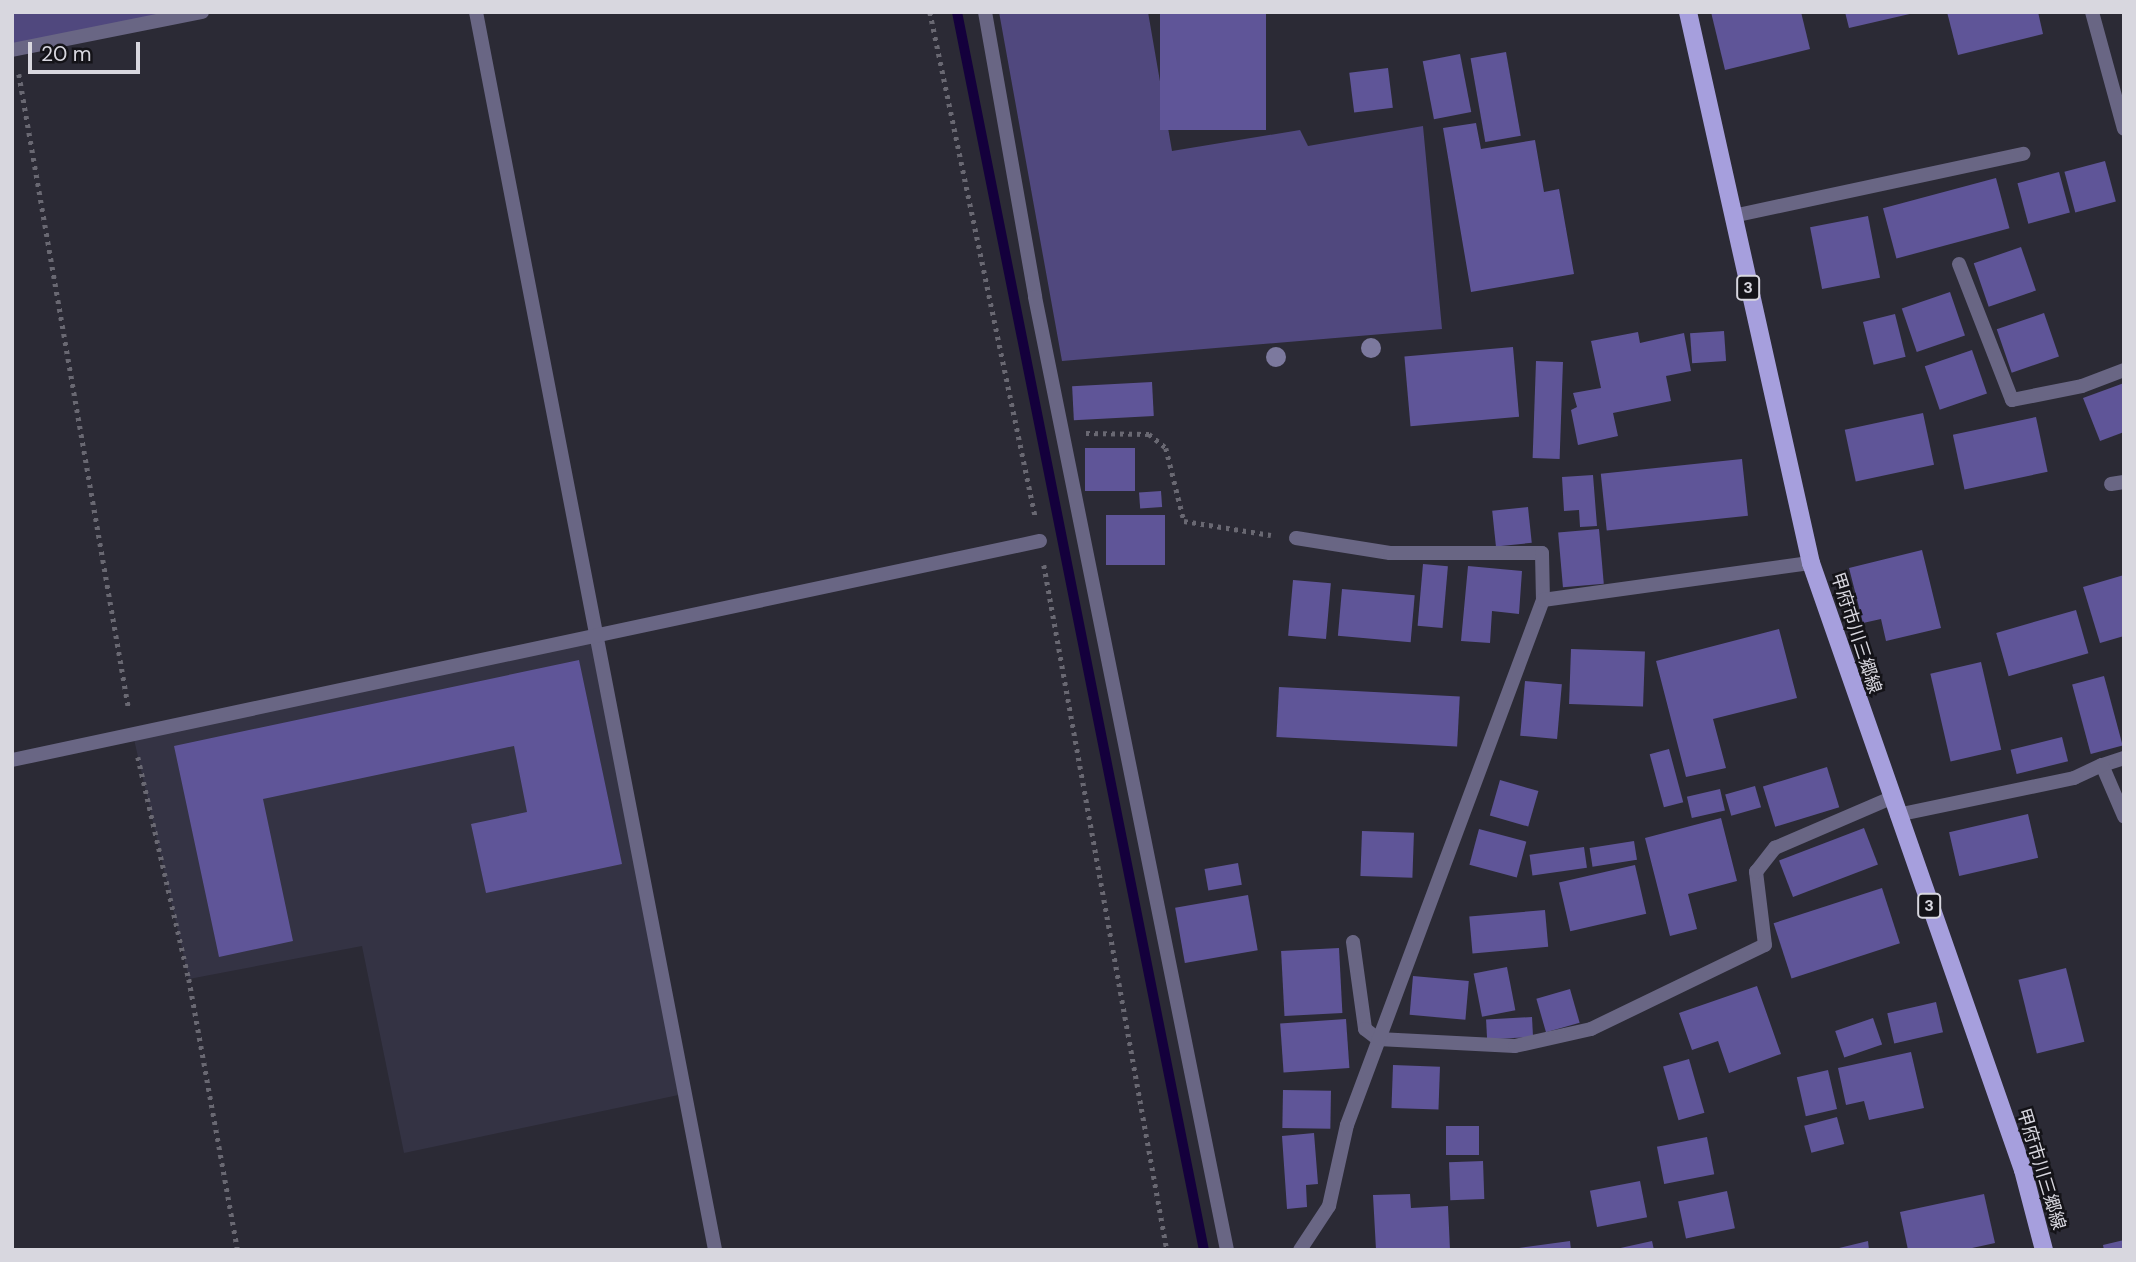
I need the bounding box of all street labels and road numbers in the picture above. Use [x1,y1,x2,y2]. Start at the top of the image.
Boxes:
road number: 3 [1736,276,1760,300]
street label: 甲府市川三郷線 [1826,570,1886,696]
road number: 3 [1917,893,1941,918]
street label: 甲府市川三郷線 [2012,1106,2070,1232]

